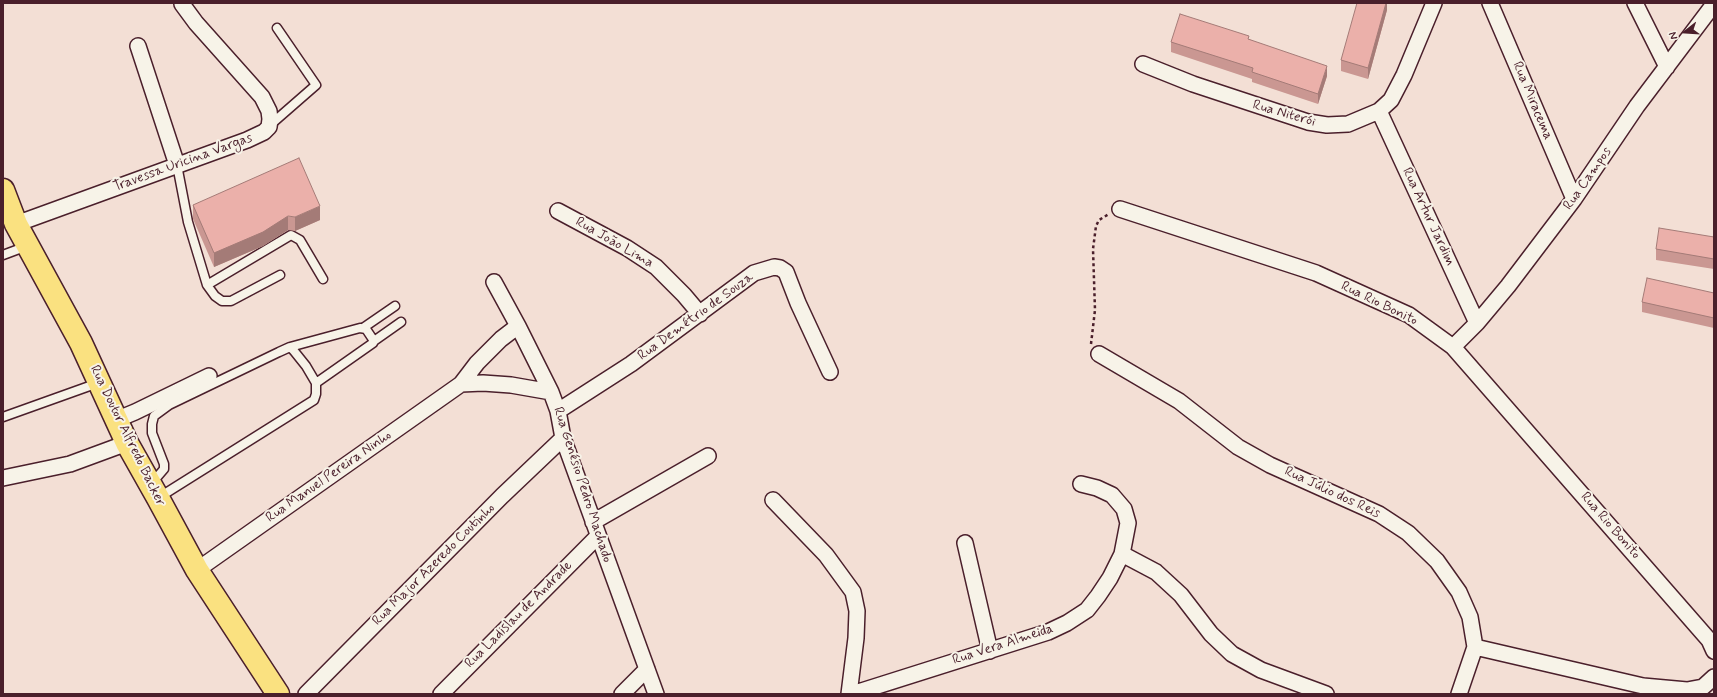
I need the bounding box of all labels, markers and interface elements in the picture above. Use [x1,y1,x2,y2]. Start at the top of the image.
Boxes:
north arrow [1665,12,1705,52]
text: N [1666,30,1681,41]
street label: Rua Miracema [1508,59,1556,143]
street label: Rua Niterói [1251,97,1317,131]
street label: Travessa Uricina Vargas [111,130,255,196]
street label: Rua Campos [1560,144,1616,214]
street label: Rua Artur Jardim [1398,165,1458,269]
street label: Rua João Lima [572,214,656,272]
street label: Rua Demétrio de Souza [635,269,757,365]
street label: Rua Rio Bonito [1338,278,1420,330]
street label: Rua Doutor Alfredo Backer [86,363,168,509]
street label: Rua Genésio Pedro Machado [549,405,615,565]
street label: Rua Manuel Pereira Ninho [263,427,395,527]
street label: Rua Júlio dos Reis [1281,463,1383,523]
street label: Rua Rio Bonito [1576,489,1644,563]
street label: Rua Major Azeredo Coutinho [369,500,499,630]
street label: Rua Ladislau de Andrade [462,558,576,672]
street label: Rua Vera Almeida [950,621,1056,669]

